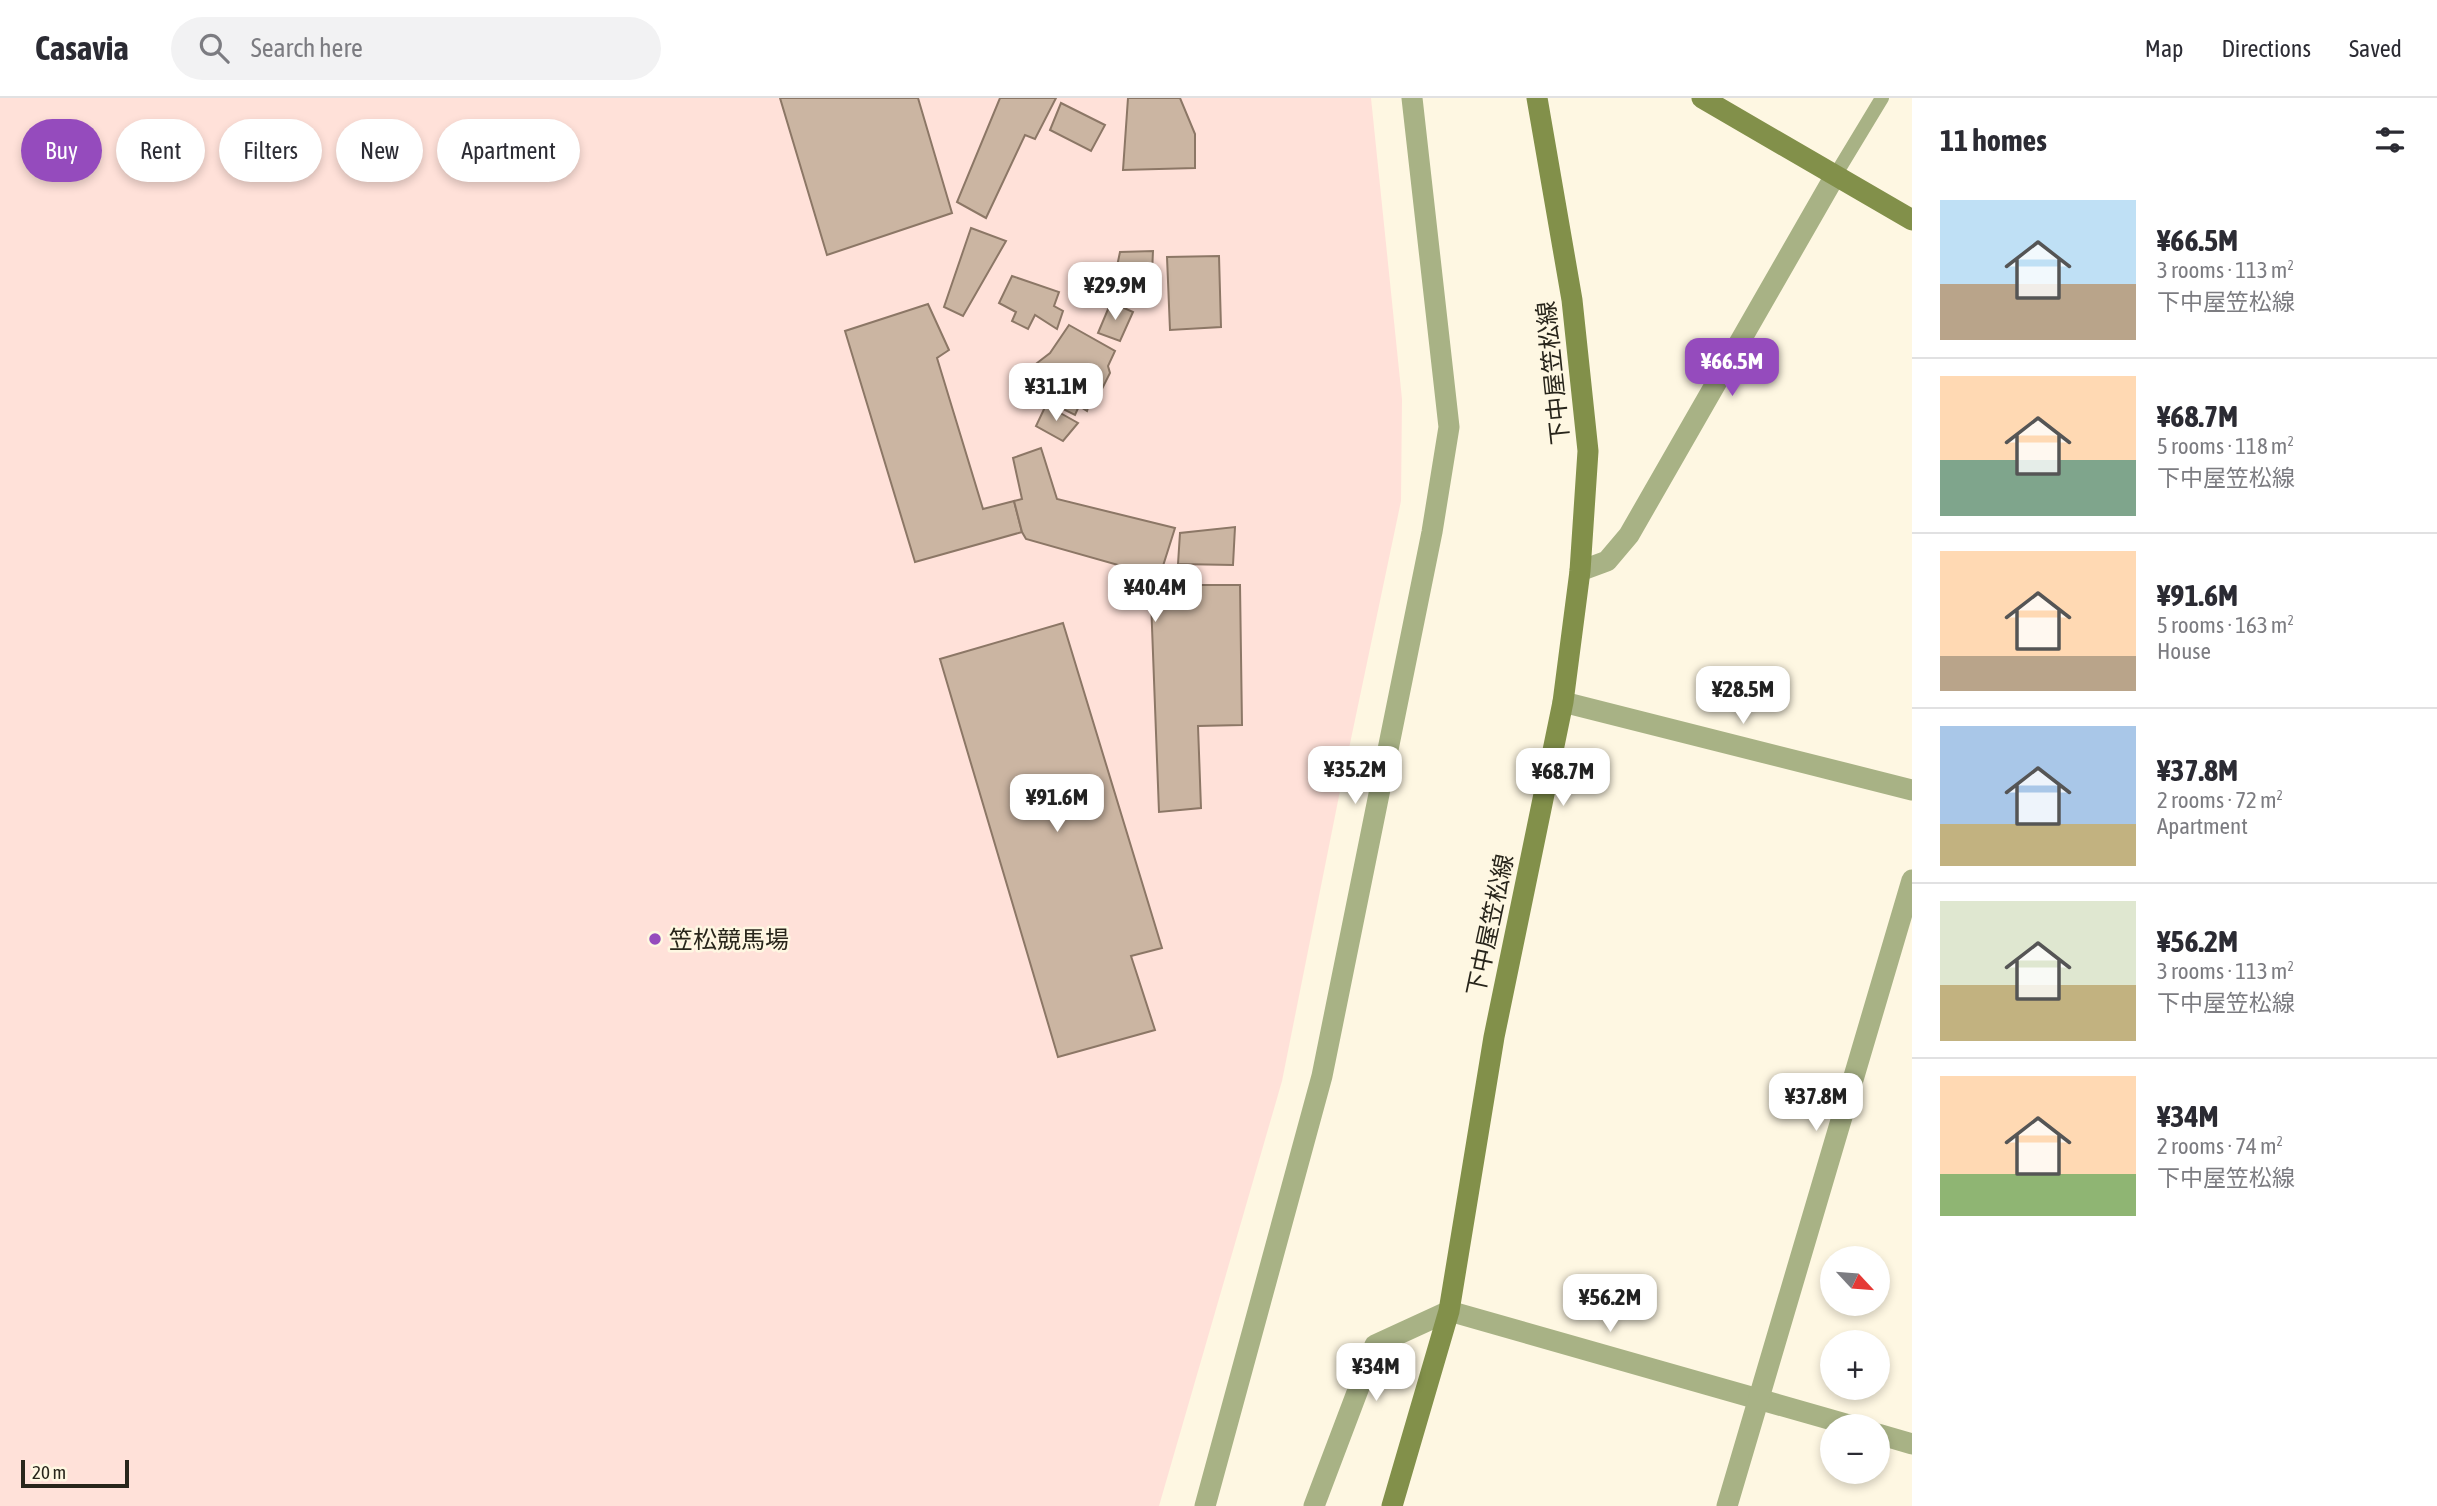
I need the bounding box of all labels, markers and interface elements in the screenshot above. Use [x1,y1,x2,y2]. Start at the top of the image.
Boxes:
search box [171,17,661,80]
text: Casavia [35,29,129,67]
icon: search [195,29,233,67]
text: Search here [251,33,363,63]
text: Map [2145,35,2183,62]
text: Directions [2221,35,2311,62]
text: Saved [2349,35,2402,62]
chip: Buy [21,119,102,182]
chip: Rent [116,119,205,182]
chip: Filters [219,119,322,182]
chip: New [336,119,423,182]
chip: Apartment [437,119,580,182]
icon: filters [2371,121,2409,159]
text: 11 homes [1940,123,2047,157]
text: ¥66.5M [2157,223,2238,257]
icon: home [1996,228,2080,312]
text: 3 rooms · 113 m² [2157,257,2294,283]
pin: ¥29.9M [1058,262,1172,322]
text: ¥29.9M [1084,272,1146,298]
text: 下中屋笠松線 [2157,289,2295,315]
street label: 下中屋笠松線 [1532,300,1574,446]
pin: ¥66.5M [1675,338,1789,398]
text: ¥66.5M [1701,348,1763,374]
pin: ¥31.1M [999,364,1113,423]
text: ¥31.1M [1025,373,1087,399]
text: ¥68.7M [2157,399,2238,433]
icon: home [1996,404,2080,488]
text: 5 rooms · 118 m² [2157,433,2294,459]
text: 下中屋笠松線 [2157,465,2295,491]
pin: ¥40.4M [1098,564,1212,624]
text: ¥40.4M [1124,574,1186,600]
text: ¥91.6M [2157,578,2238,612]
icon: home [1996,579,2080,663]
text: 5 rooms · 163 m² [2157,612,2294,638]
text: House [2157,638,2211,664]
pin: ¥28.5M [1686,666,1800,726]
text: ¥28.5M [1712,676,1774,702]
pin: ¥35.2M [1298,746,1412,806]
pin: ¥68.7M [1506,748,1620,808]
text: ¥37.8M [2157,753,2238,787]
icon: home [1996,754,2080,838]
text: ¥35.2M [1324,756,1386,782]
text: ¥68.7M [1532,758,1594,784]
pin: ¥91.6M [1000,774,1114,834]
text: ¥91.6M [1026,784,1088,810]
text: 2 rooms · 72 m² [2157,787,2283,813]
text: Apartment [2157,813,2248,839]
street label: 下中屋笠松線 [1462,852,1518,998]
text: ¥56.2M [2157,924,2238,958]
place label: 笠松競馬場 [669,926,789,953]
icon: home [1996,929,2080,1013]
marker: 笠松競馬場 [647,931,663,947]
text: 3 rooms · 113 m² [2157,958,2294,984]
text: 下中屋笠松線 [2157,990,2295,1016]
pin: ¥37.8M [1759,1074,1873,1133]
text: ¥37.8M [1785,1083,1847,1109]
text: ¥34M [2157,1099,2219,1133]
icon: home [1996,1104,2080,1188]
text: 2 rooms · 74 m² [2157,1133,2283,1159]
text: 下中屋笠松線 [2157,1165,2295,1191]
north arrow [1820,1246,1890,1316]
map controls [1820,1246,1890,1484]
pin: ¥56.2M [1553,1274,1667,1334]
text: ¥56.2M [1579,1284,1641,1310]
button: + [1820,1330,1890,1400]
pin: ¥34M [1335,1344,1417,1403]
text: ¥34M [1352,1353,1400,1379]
button: − [1820,1414,1890,1484]
scale bar [21,1457,130,1489]
text: 20 m [32,1461,66,1483]

